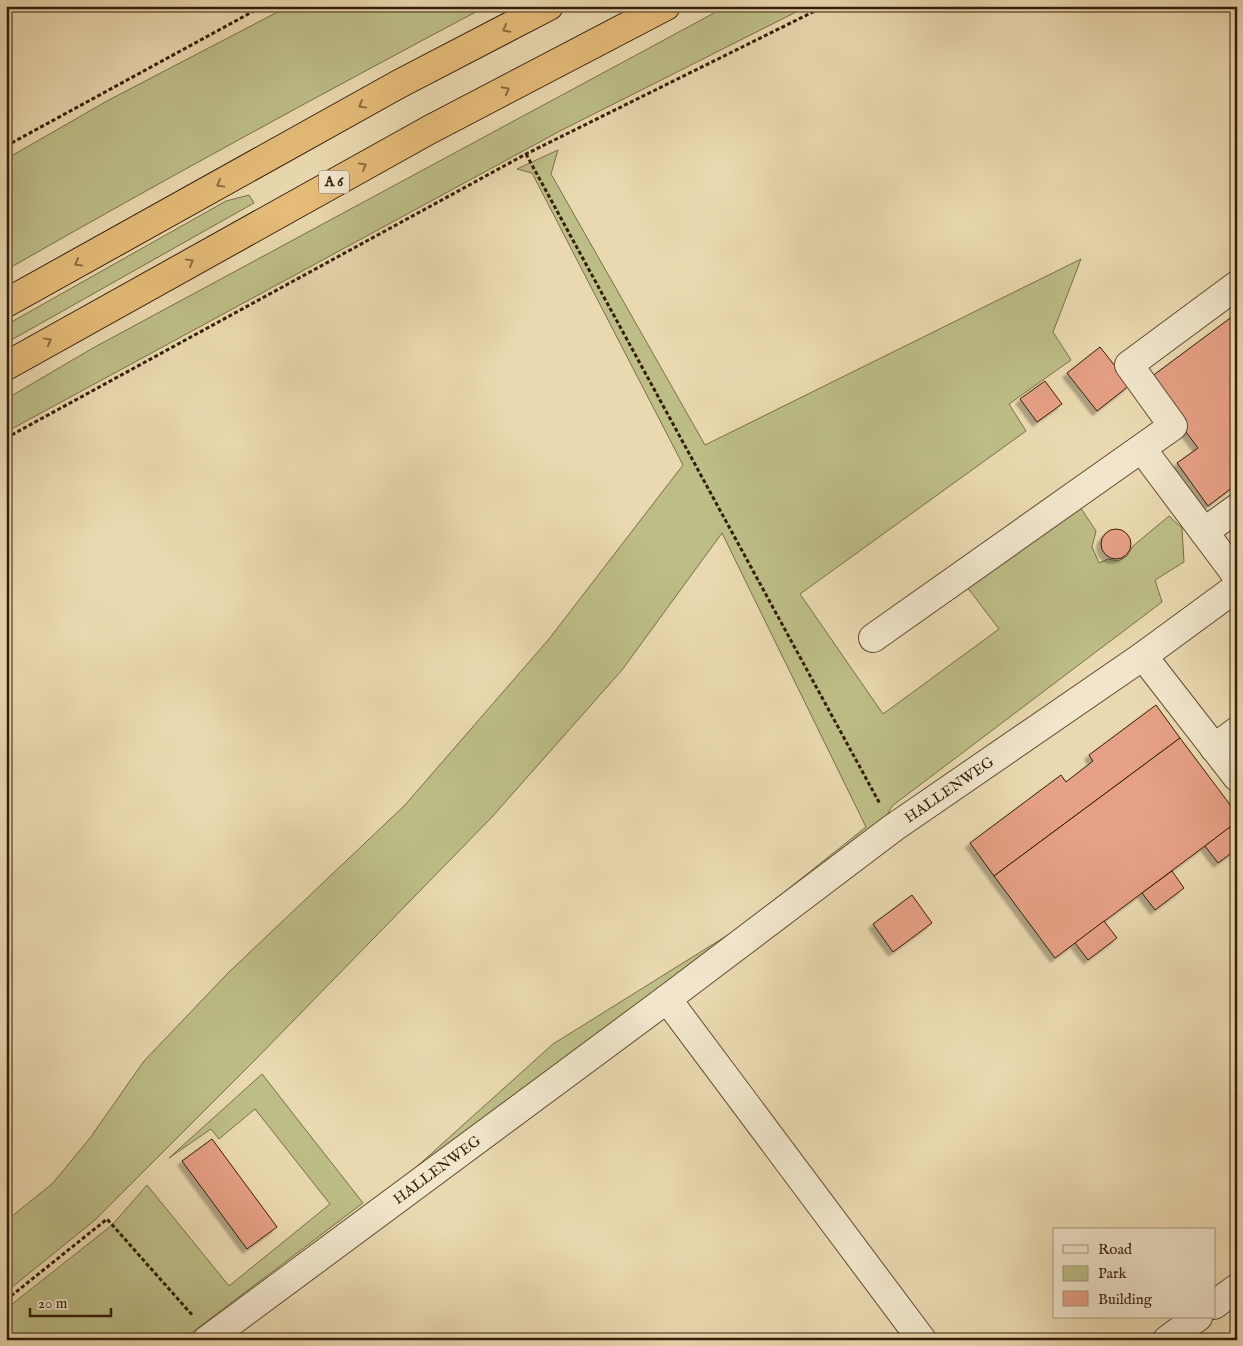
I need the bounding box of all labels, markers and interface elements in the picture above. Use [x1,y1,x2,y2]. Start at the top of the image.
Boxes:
one-way arrow [502,23,511,33]
one-way arrow [501,86,510,96]
one-way arrow [359,99,368,109]
one-way arrow [358,163,367,173]
road number: A 6 [319,170,349,193]
one-way arrow [217,178,226,188]
one-way arrow [75,257,84,267]
one-way arrow [185,259,194,269]
one-way arrow [43,338,52,348]
street label: HALLENWEG [901,752,997,827]
street label: HALLENWEG [389,1131,484,1208]
legend [1053,1228,1216,1318]
text: Road [1098,1240,1133,1259]
text: Park [1098,1264,1128,1283]
scale bar [30,1286,111,1318]
text: Building [1098,1290,1153,1309]
text: 20 m [38,1294,68,1313]

